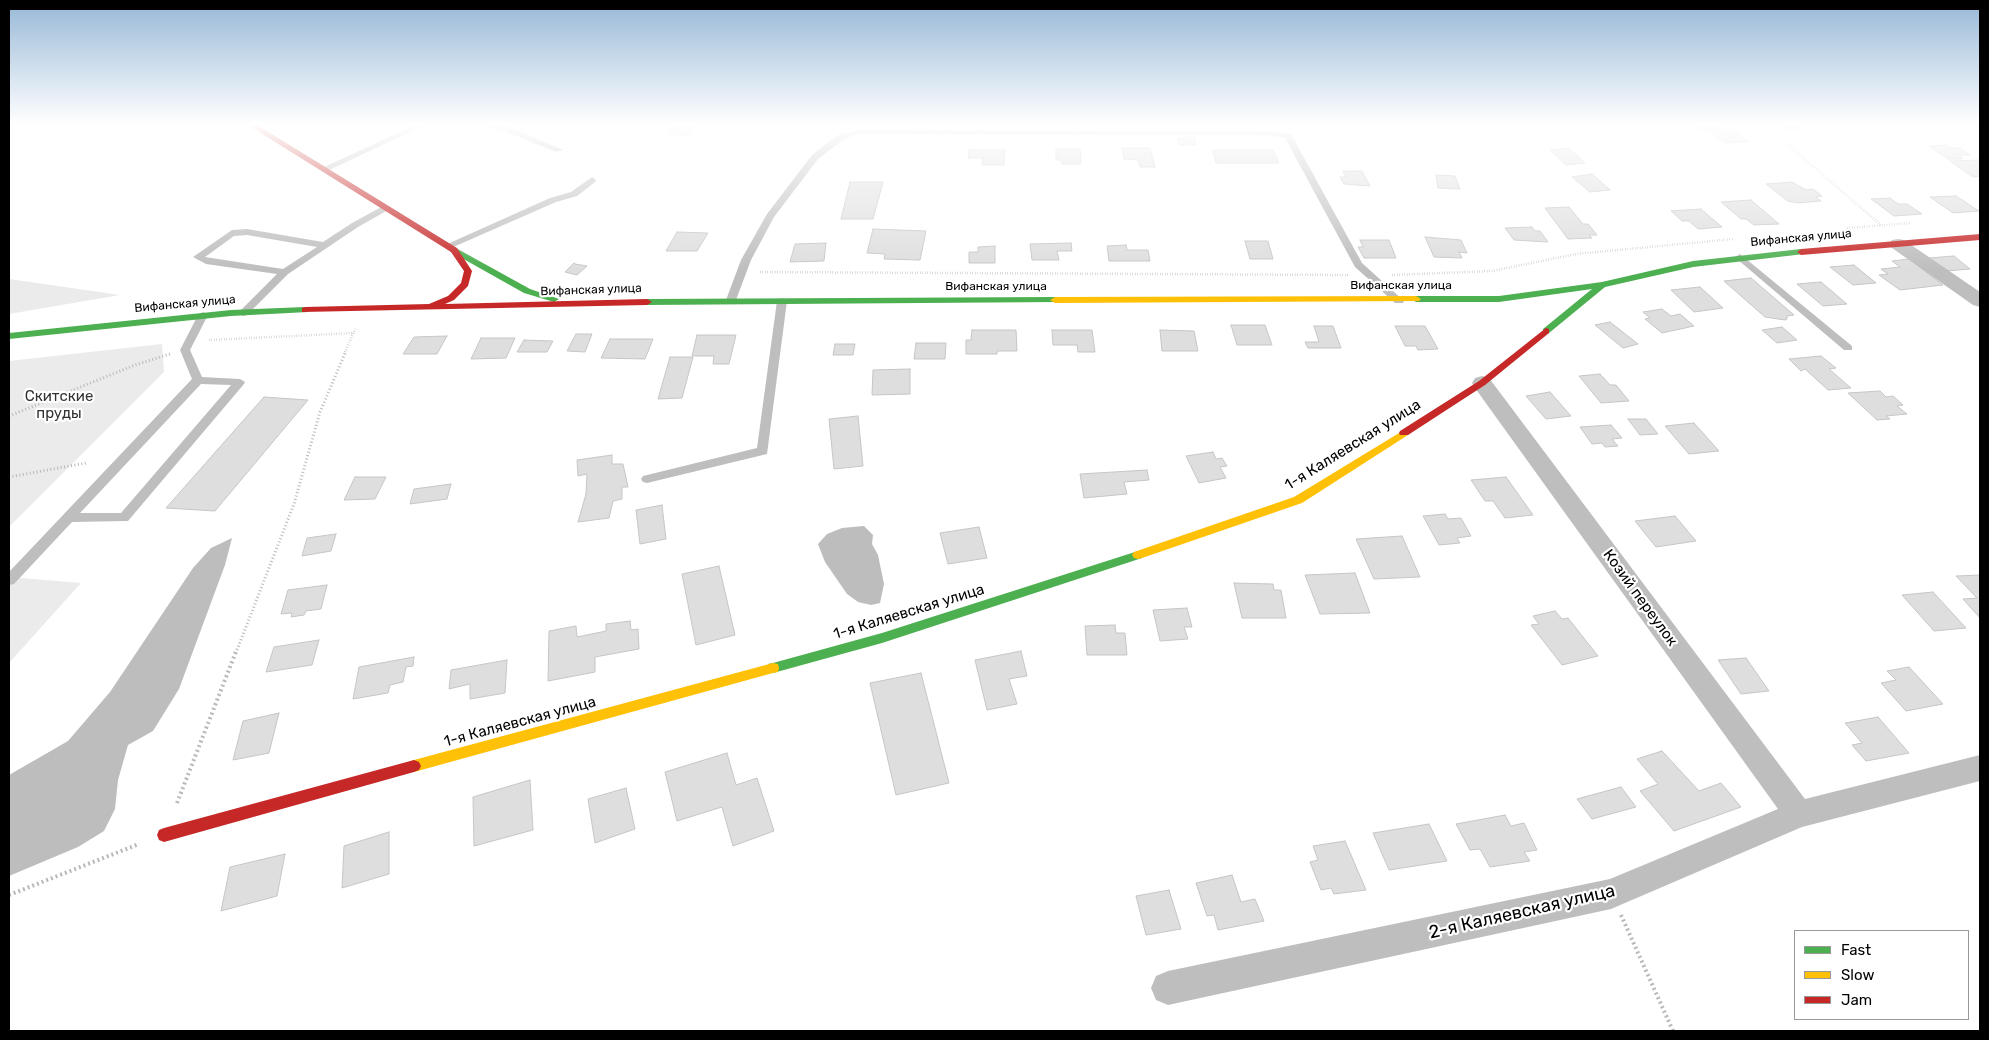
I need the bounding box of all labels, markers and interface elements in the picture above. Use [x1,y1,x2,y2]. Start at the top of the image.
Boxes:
street label: Вифанская улица [1750,226,1852,250]
street label: Вифанская улица [1350,279,1452,293]
street label: Вифанская улица [945,280,1047,294]
street label: Вифанская улица [540,281,642,299]
street label: Вифанская улица [134,292,236,316]
park label: Скитские пруды [25,388,93,423]
street label: 1-я Каляевская улица [1282,396,1424,494]
street label: Козий переулок [1599,546,1681,650]
street label: 1-я Каляевская улица [831,580,987,644]
street label: 1-я Каляевская улица [442,693,598,751]
street label: 2-я Каляевская улица [1427,880,1617,944]
legend [1794,930,1969,1020]
text: Fast [1841,941,1871,959]
text: Slow [1841,966,1874,984]
text: Jam [1841,991,1872,1009]

